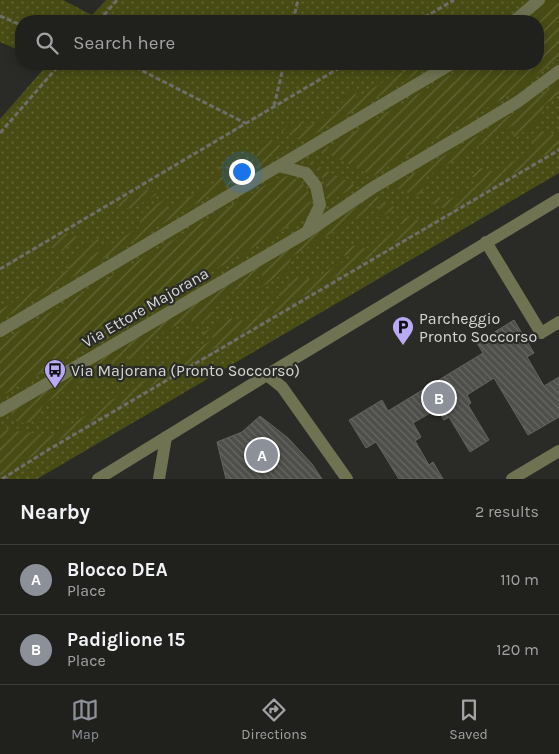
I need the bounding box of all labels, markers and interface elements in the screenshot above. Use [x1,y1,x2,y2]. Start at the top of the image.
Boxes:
search box [15,15,544,70]
icon: search [33,29,61,57]
text: Search here [73,32,175,54]
your location [229,159,255,185]
street label: Via Ettore Majorana [79,263,212,351]
place label: Parcheggio Pronto Soccorso [419,309,537,346]
parking icon: Parcheggio Pronto Soccorso [391,315,415,346]
bus stop icon: Via Majorana (Pronto Soccorso) [43,358,67,389]
place label: Via Majorana (Pronto Soccorso) [71,361,300,380]
pin: B [423,379,455,417]
pin: A [246,436,278,474]
text: Nearby [20,500,90,524]
text: 2 results [475,502,539,521]
text: Blocco DEA [67,559,168,581]
text: A [31,570,41,589]
text: 110 m [500,570,539,589]
text: Place [67,581,106,600]
text: Padiglione 15 [67,629,185,651]
text: B [31,640,41,659]
text: 120 m [496,640,539,659]
text: Place [67,651,106,670]
tab: Map [71,696,99,743]
tab: Directions [241,696,307,743]
tab: Saved [449,696,488,743]

